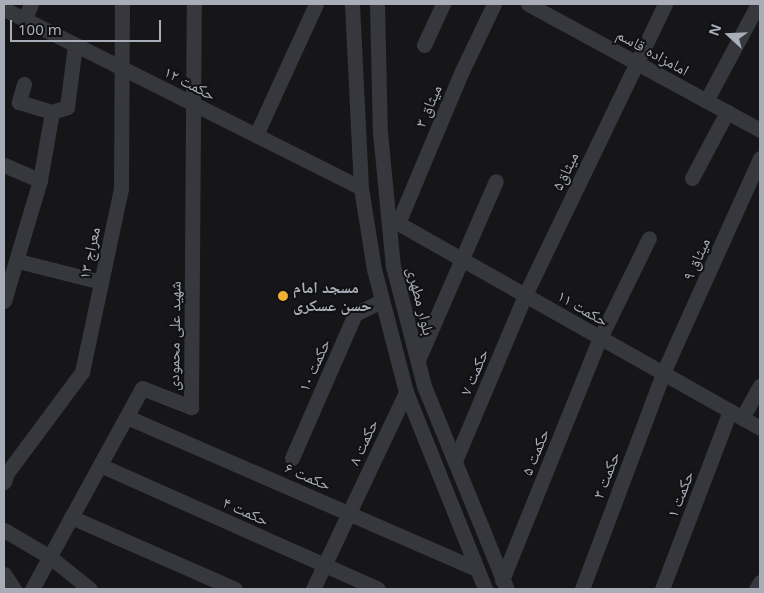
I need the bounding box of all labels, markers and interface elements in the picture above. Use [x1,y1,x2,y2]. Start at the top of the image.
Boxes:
scale bar [12,10,164,42]
north arrow [704,10,754,60]
text: 100 m [18,19,62,39]
text: N [704,21,725,38]
street label: امامزاده قاسم [613,24,693,80]
street label: حکمت ۱۲ [161,62,219,104]
street label: میثاق ۳ [410,82,446,130]
street label: میثاق۵ [548,149,582,193]
street label: معراج ۱۳ [74,225,104,281]
street label: میثاق ۹ [678,235,714,283]
street label: بلوار مطهری [403,265,439,337]
place label: مسجد امام حسن عسکری [293,277,372,315]
street label: شهید علی محمودی [163,281,185,391]
street label: حکمت ۱۱ [554,286,612,330]
marker: مسجد امام حسن عسکری [277,290,289,302]
street label: حکمت ۱۰ [294,336,334,394]
street label: حکمت ۷ [456,346,492,398]
street label: حکمت ۸ [344,416,382,468]
street label: حکمت ۵ [517,426,553,478]
street label: حکمت ۳ [588,449,624,501]
street label: حکمت ۶ [282,458,334,494]
street label: حکمت ۱ [662,468,698,520]
street label: حکمت ۴ [220,492,272,530]

